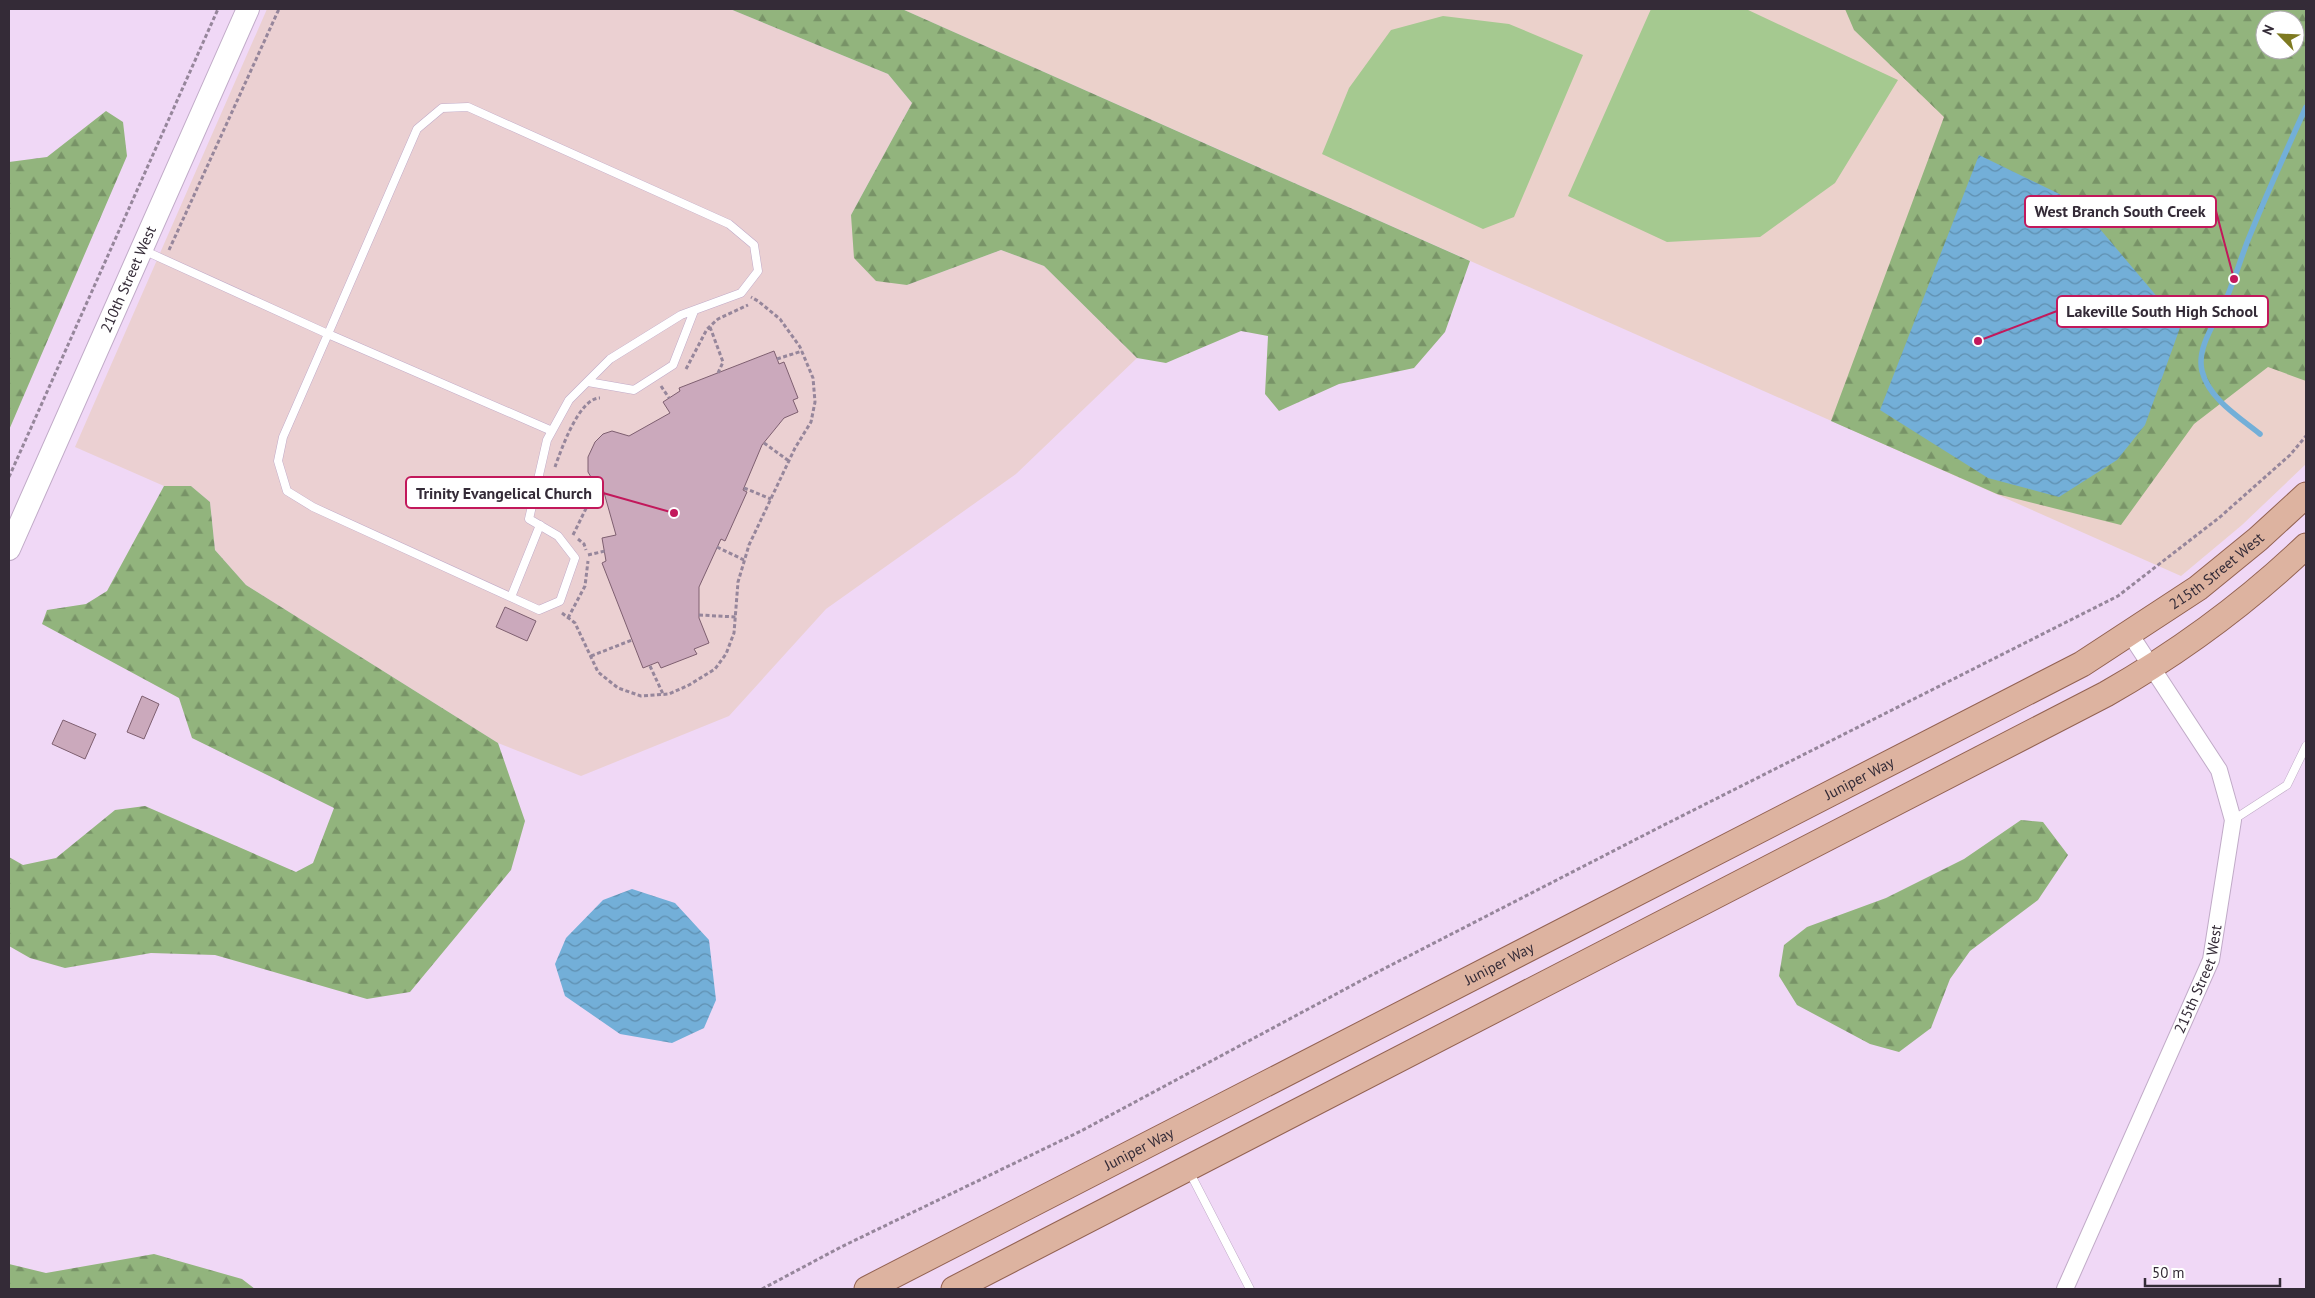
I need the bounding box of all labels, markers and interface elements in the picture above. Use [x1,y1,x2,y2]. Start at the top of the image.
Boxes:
north arrow [2255,10,2305,60]
text: N [2258,22,2278,38]
callout: West Branch South Creek [2025,196,2216,227]
text: West Branch South Creek [2034,201,2206,221]
street label: 210th Street West [96,223,160,335]
callout: Lakeville South High School [2057,296,2268,327]
text: Lakeville South High School [2066,301,2258,321]
callout: Trinity Evangelical Church [406,477,603,508]
text: Trinity Evangelical Church [416,483,592,503]
street label: 215th Street West [2165,528,2268,613]
street label: Juniper Way [1820,752,1897,804]
street label: 215th Street West [2170,923,2225,1036]
street label: Juniper Way [1460,938,1537,990]
street label: Juniper Way [1100,1123,1177,1175]
scale bar [2145,1256,2280,1288]
text: 50 m [2152,1263,2185,1282]

